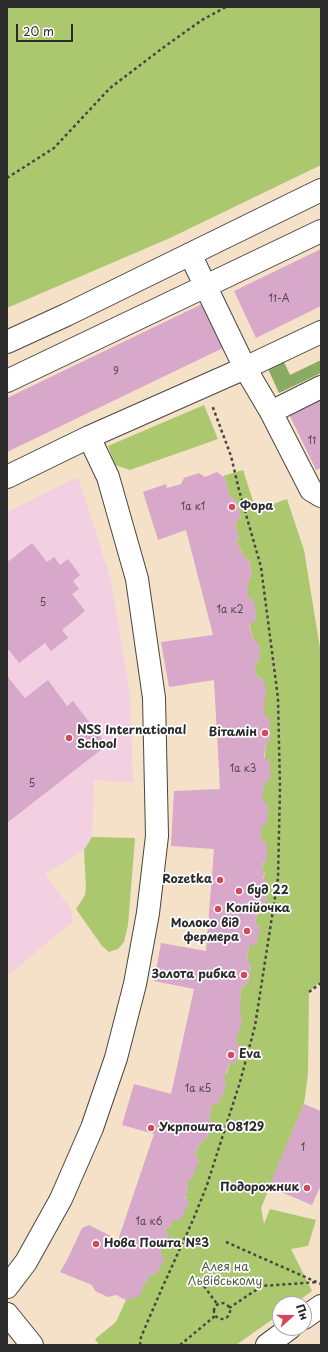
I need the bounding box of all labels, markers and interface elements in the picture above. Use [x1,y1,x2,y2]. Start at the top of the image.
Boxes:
scale bar [18,16,75,42]
text: 20 m [23,22,54,40]
house number: 11-А [269,293,289,305]
house number: 9 [113,366,119,378]
house number: 11 [308,435,316,447]
place label: Фора [240,500,273,514]
house number: 1а к1 [181,501,205,513]
marker: Фора [227,502,237,512]
house number: 5 [40,597,46,609]
house number: 1а к2 [217,604,243,616]
place label: NSS International School [77,724,186,752]
place label: Вітамін [209,726,257,740]
marker: Вітамін [260,728,270,738]
marker: NSS International School [64,733,74,743]
house number: 1а к3 [230,763,256,775]
house number: 5 [29,778,35,790]
place label: Rozetka [162,873,212,887]
marker: Rozetka [215,875,225,885]
place label: буд 22 [247,884,289,898]
marker: буд 22 [234,886,244,896]
place label: Копійочка [226,902,290,916]
marker: Копійочка [213,904,223,914]
place label: Молоко від фермера [171,917,239,945]
marker: Молоко від фермера [242,926,252,936]
place label: Золота рибка [152,968,236,982]
marker: Золота рибка [239,970,249,980]
place label: Eva [239,1048,261,1062]
marker: Eva [226,1050,236,1060]
house number: 1а к5 [185,1083,211,1095]
place label: Укрпошта 08129 [159,1121,264,1135]
marker: Укрпошта 08129 [146,1123,156,1133]
house number: 1 [301,1142,305,1154]
place label: Подорожник [220,1181,299,1195]
marker: Подорожник [302,1183,312,1193]
house number: 1а к6 [136,1216,162,1228]
place label: Нова Пошта №3 [104,1237,209,1251]
marker: Нова Пошта №3 [91,1239,101,1249]
park label: Алея на Львівському [188,1261,262,1289]
north arrow [272,1296,312,1336]
text: Пн [292,1301,314,1322]

